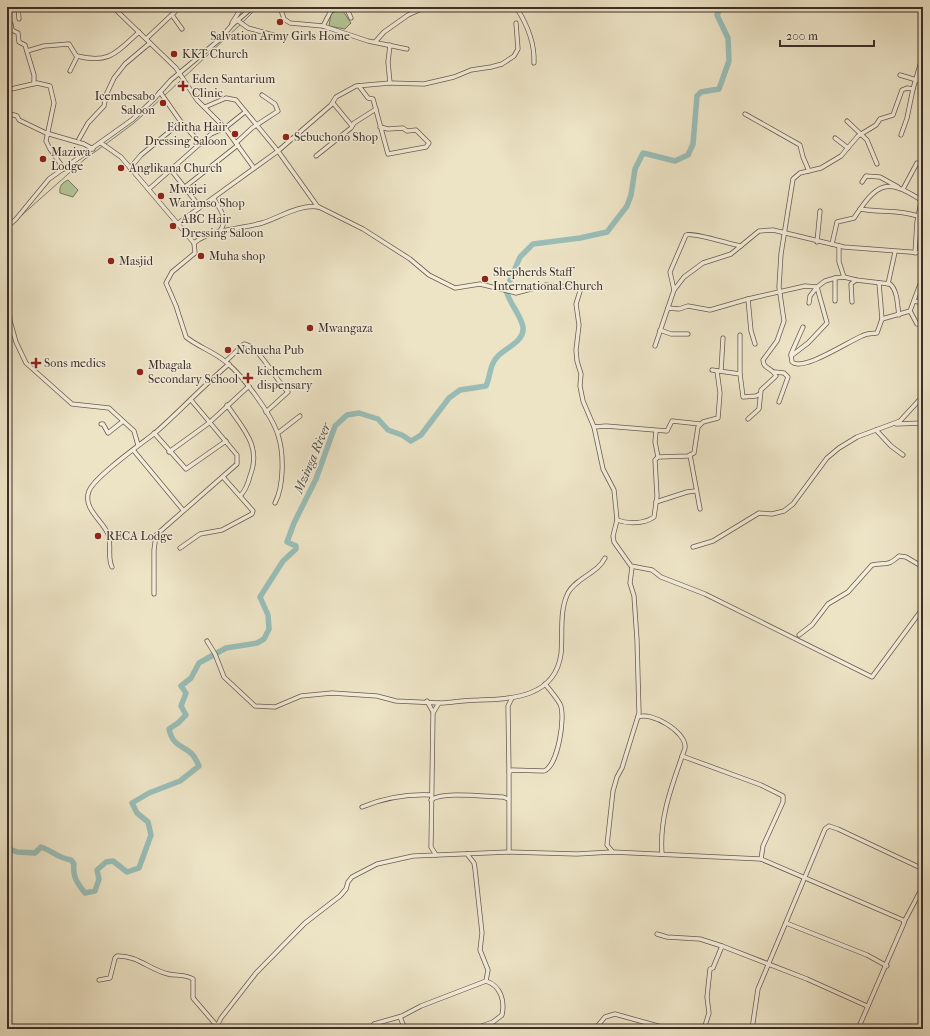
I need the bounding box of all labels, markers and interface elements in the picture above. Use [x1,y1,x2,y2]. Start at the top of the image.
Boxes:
marker: Salvation Army Girls Home [275,17,285,27]
scale bar [780,22,874,48]
place label: Salvation Army Girls Home [210,29,350,43]
text: 200 m [786,29,818,43]
place label: KKT Church [182,47,249,61]
marker: KKT Church [169,49,179,59]
place label: Eden Santarium Clinic [192,72,275,100]
marker: Eden Santarium Clinic [177,80,189,92]
place label: Icembesabo Saloon [95,89,155,117]
marker: Icembesabo Saloon [158,98,168,108]
place label: Editha Hair Dressing Saloon [144,120,228,148]
marker: Editha Hair Dressing Saloon [230,129,240,139]
place label: Sebuchono Shop [294,130,379,144]
marker: Sebuchono Shop [281,132,291,142]
place label: Maziwa Lodge [51,145,91,173]
marker: Maziwa Lodge [38,154,48,164]
place label: Anglikana Church [128,161,223,175]
marker: Anglikana Church [116,163,126,173]
place label: Mwajei Waramso Shop [168,182,245,210]
marker: Mwajei Waramso Shop [156,191,166,201]
place label: ABC Hair Dressing Saloon [180,212,264,240]
marker: ABC Hair Dressing Saloon [168,221,178,231]
place label: Muha shop [209,249,266,263]
marker: Muha shop [196,251,206,261]
place label: Masjid [119,254,153,268]
marker: Masjid [106,256,116,266]
place label: Shepherds Staff International Church [493,265,603,293]
marker: Shepherds Staff International Church [480,274,490,284]
place label: Mwangaza [318,321,373,335]
marker: Mwangaza [305,323,315,333]
place label: Nchucha Pub [236,343,304,357]
marker: Nchucha Pub [223,345,233,355]
place label: Sons medics [44,356,106,370]
marker: Sons medics [31,358,41,368]
place label: Mbagala Secondary School [148,358,239,386]
place label: kichemchem dispensary [257,364,322,392]
marker: Mbagala Secondary School [135,367,145,377]
marker: kichemchem dispensary [242,372,254,384]
water label: Mzinga River [290,419,334,496]
place label: RECA Lodge [106,529,173,543]
marker: RECA Lodge [93,531,103,541]

